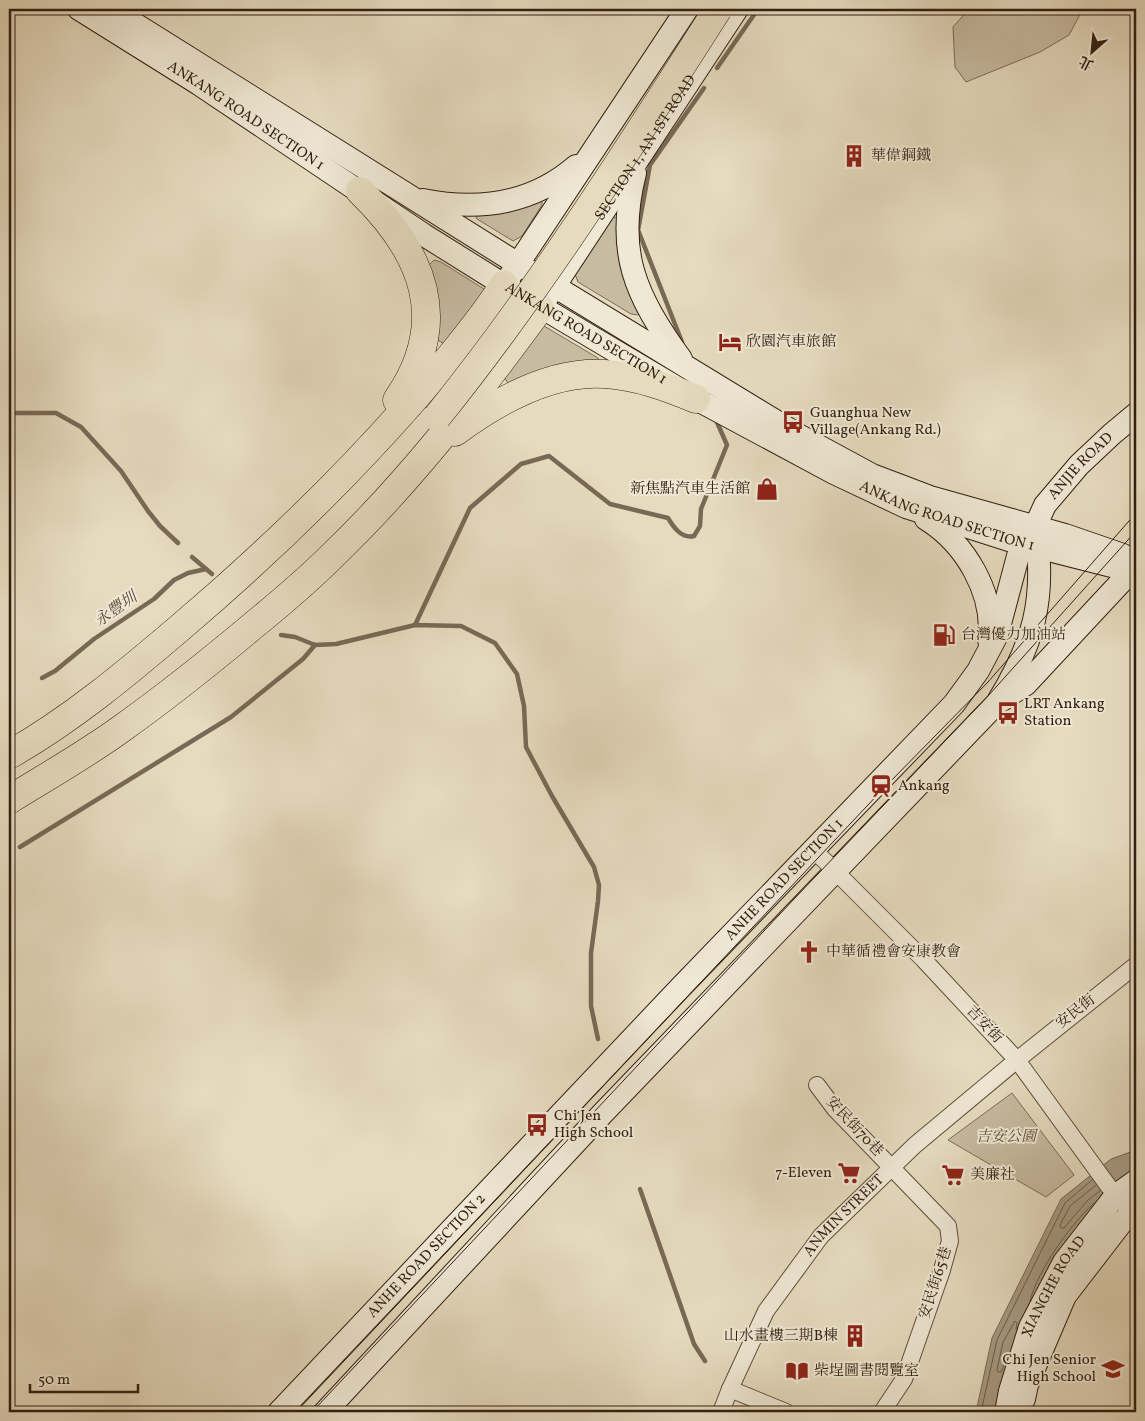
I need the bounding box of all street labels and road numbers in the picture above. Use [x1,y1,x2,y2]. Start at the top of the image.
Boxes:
street label: ANKANG ROAD SECTION 1 [163,56,328,176]
street label: SECTION 1, AN 1ST ROAD [590,71,701,225]
street label: ANKANG ROAD SECTION 1 [501,277,671,390]
street label: ANJIE ROAD [1043,428,1118,505]
street label: ANKANG ROAD SECTION 1 [856,476,1037,557]
street label: ANHE ROAD SECTION 1 [721,814,848,945]
street label: 安民街 [1052,990,1100,1034]
street label: 吉安街 [961,1001,1007,1049]
street label: 安民街70巷 [821,1092,887,1162]
street label: ANMIN STREET [799,1170,889,1261]
street label: ANHE ROAD SECTION 2 [363,1189,491,1323]
street label: XIANGHE ROAD [1017,1232,1091,1340]
street label: 安民街65巷 [914,1244,958,1322]

